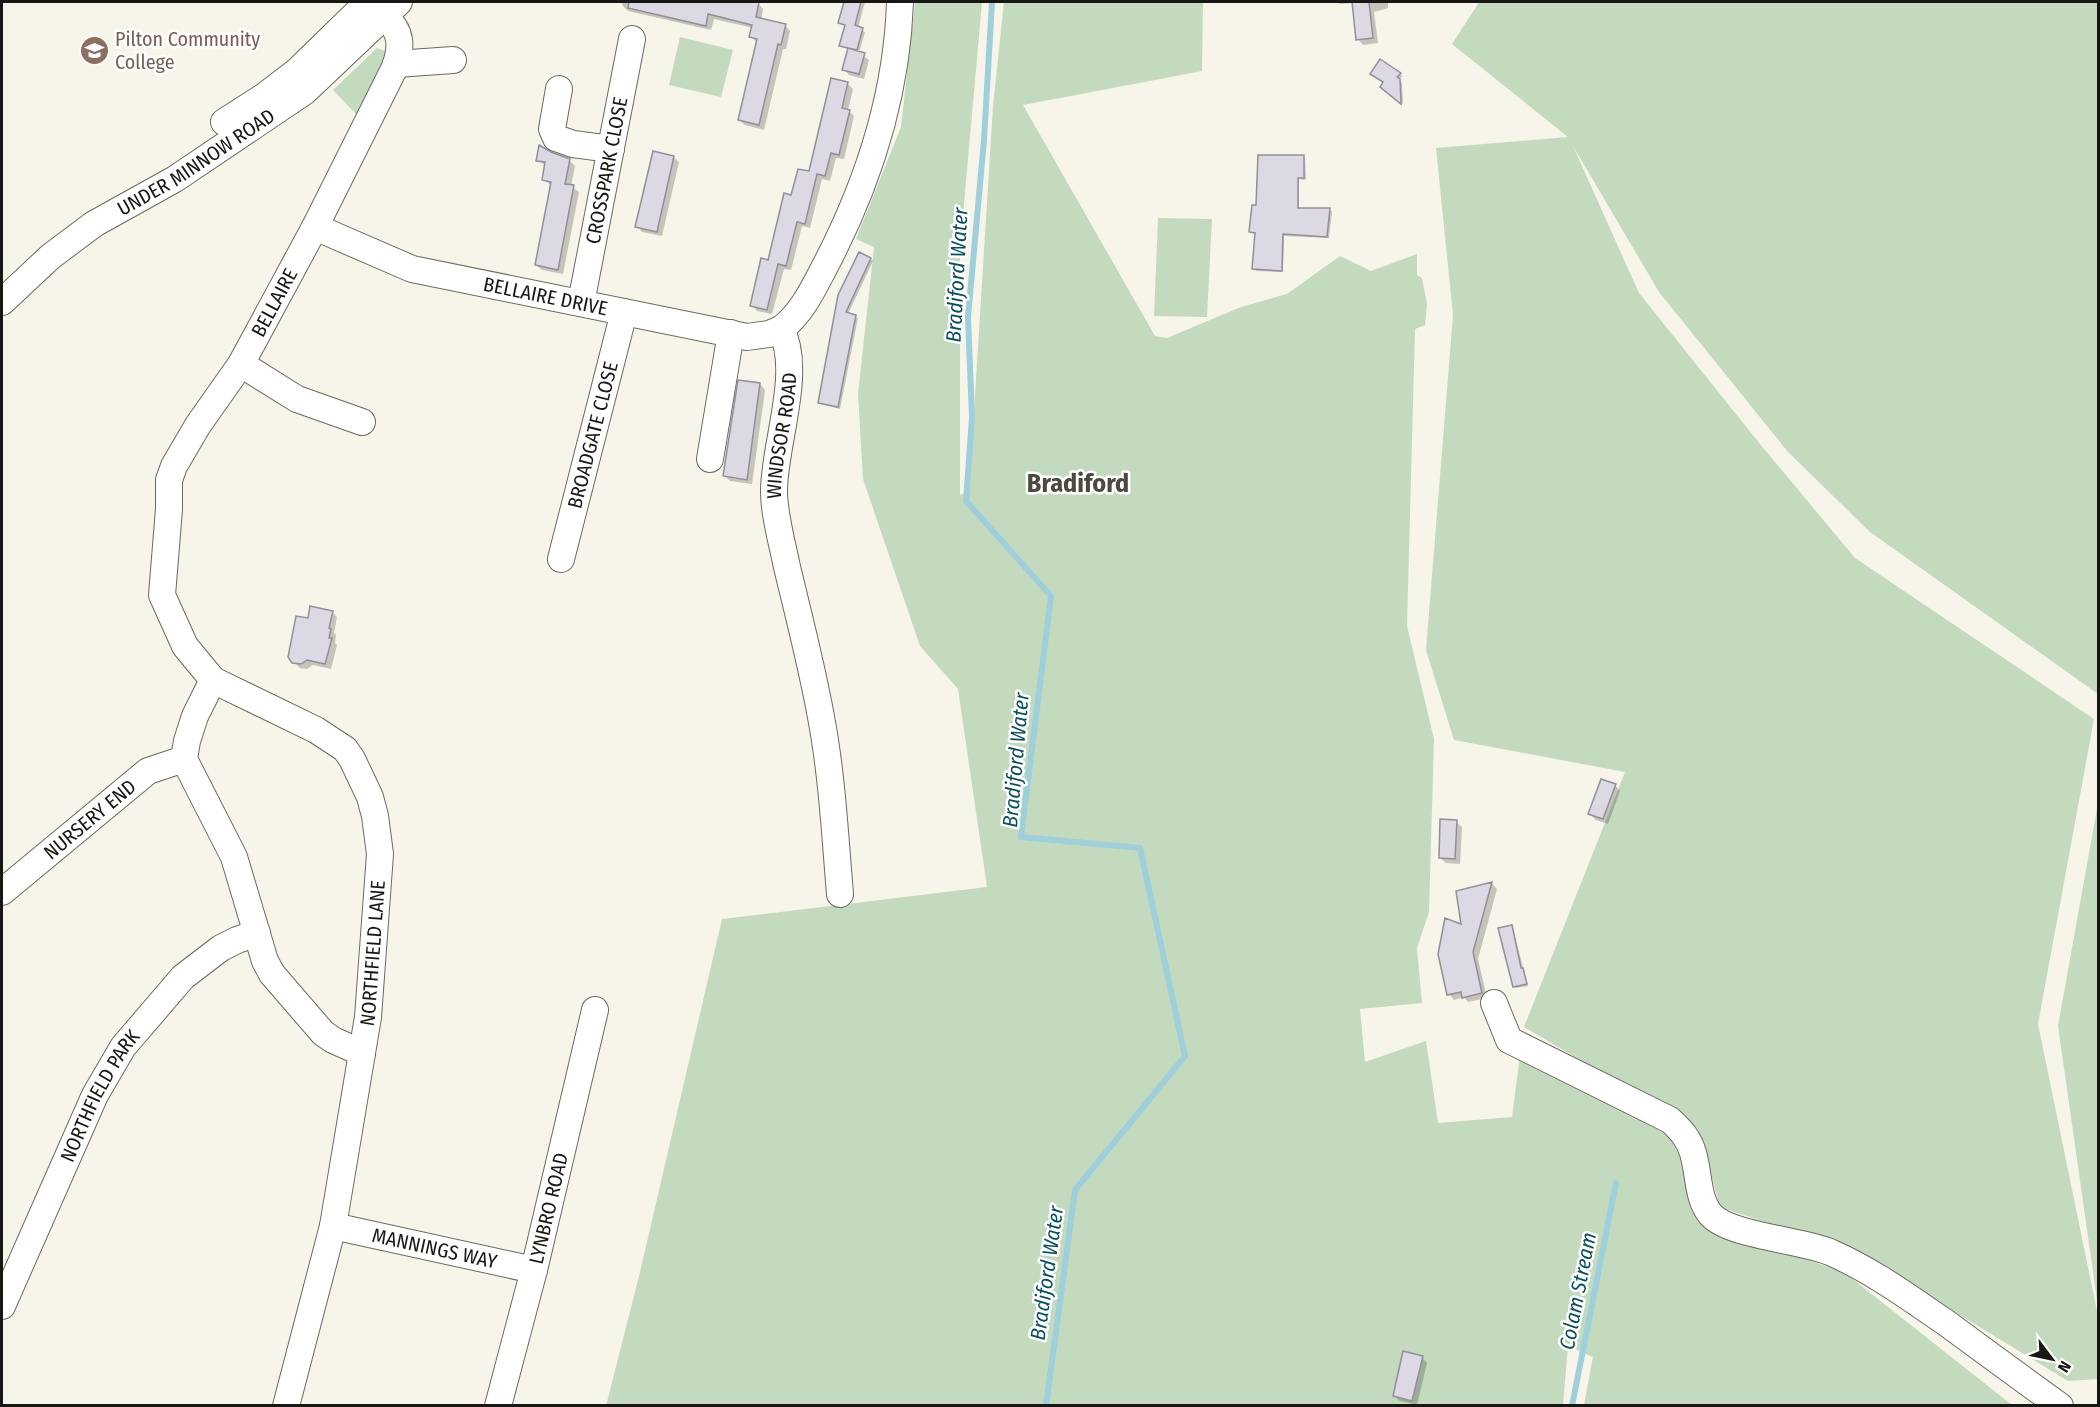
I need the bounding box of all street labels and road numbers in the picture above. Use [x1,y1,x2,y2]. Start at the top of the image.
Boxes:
street label: CROSSPARK CLOSE [581,95,633,246]
street label: UNDER MINNOW ROAD [113,103,279,221]
street label: BELLAIRE [246,264,302,341]
street label: BELLAIRE DRIVE [481,272,610,320]
street label: BROADGATE CLOSE [562,359,623,511]
street label: WINDSOR ROAD [762,372,801,499]
street label: NURSERY END [39,774,141,864]
street label: NORTHFIELD LANE [355,879,390,1028]
street label: NORTHFIELD PARK [55,1024,145,1166]
street label: LYNBRO ROAD [524,1150,573,1266]
street label: MANNINGS WAY [370,1223,499,1274]

